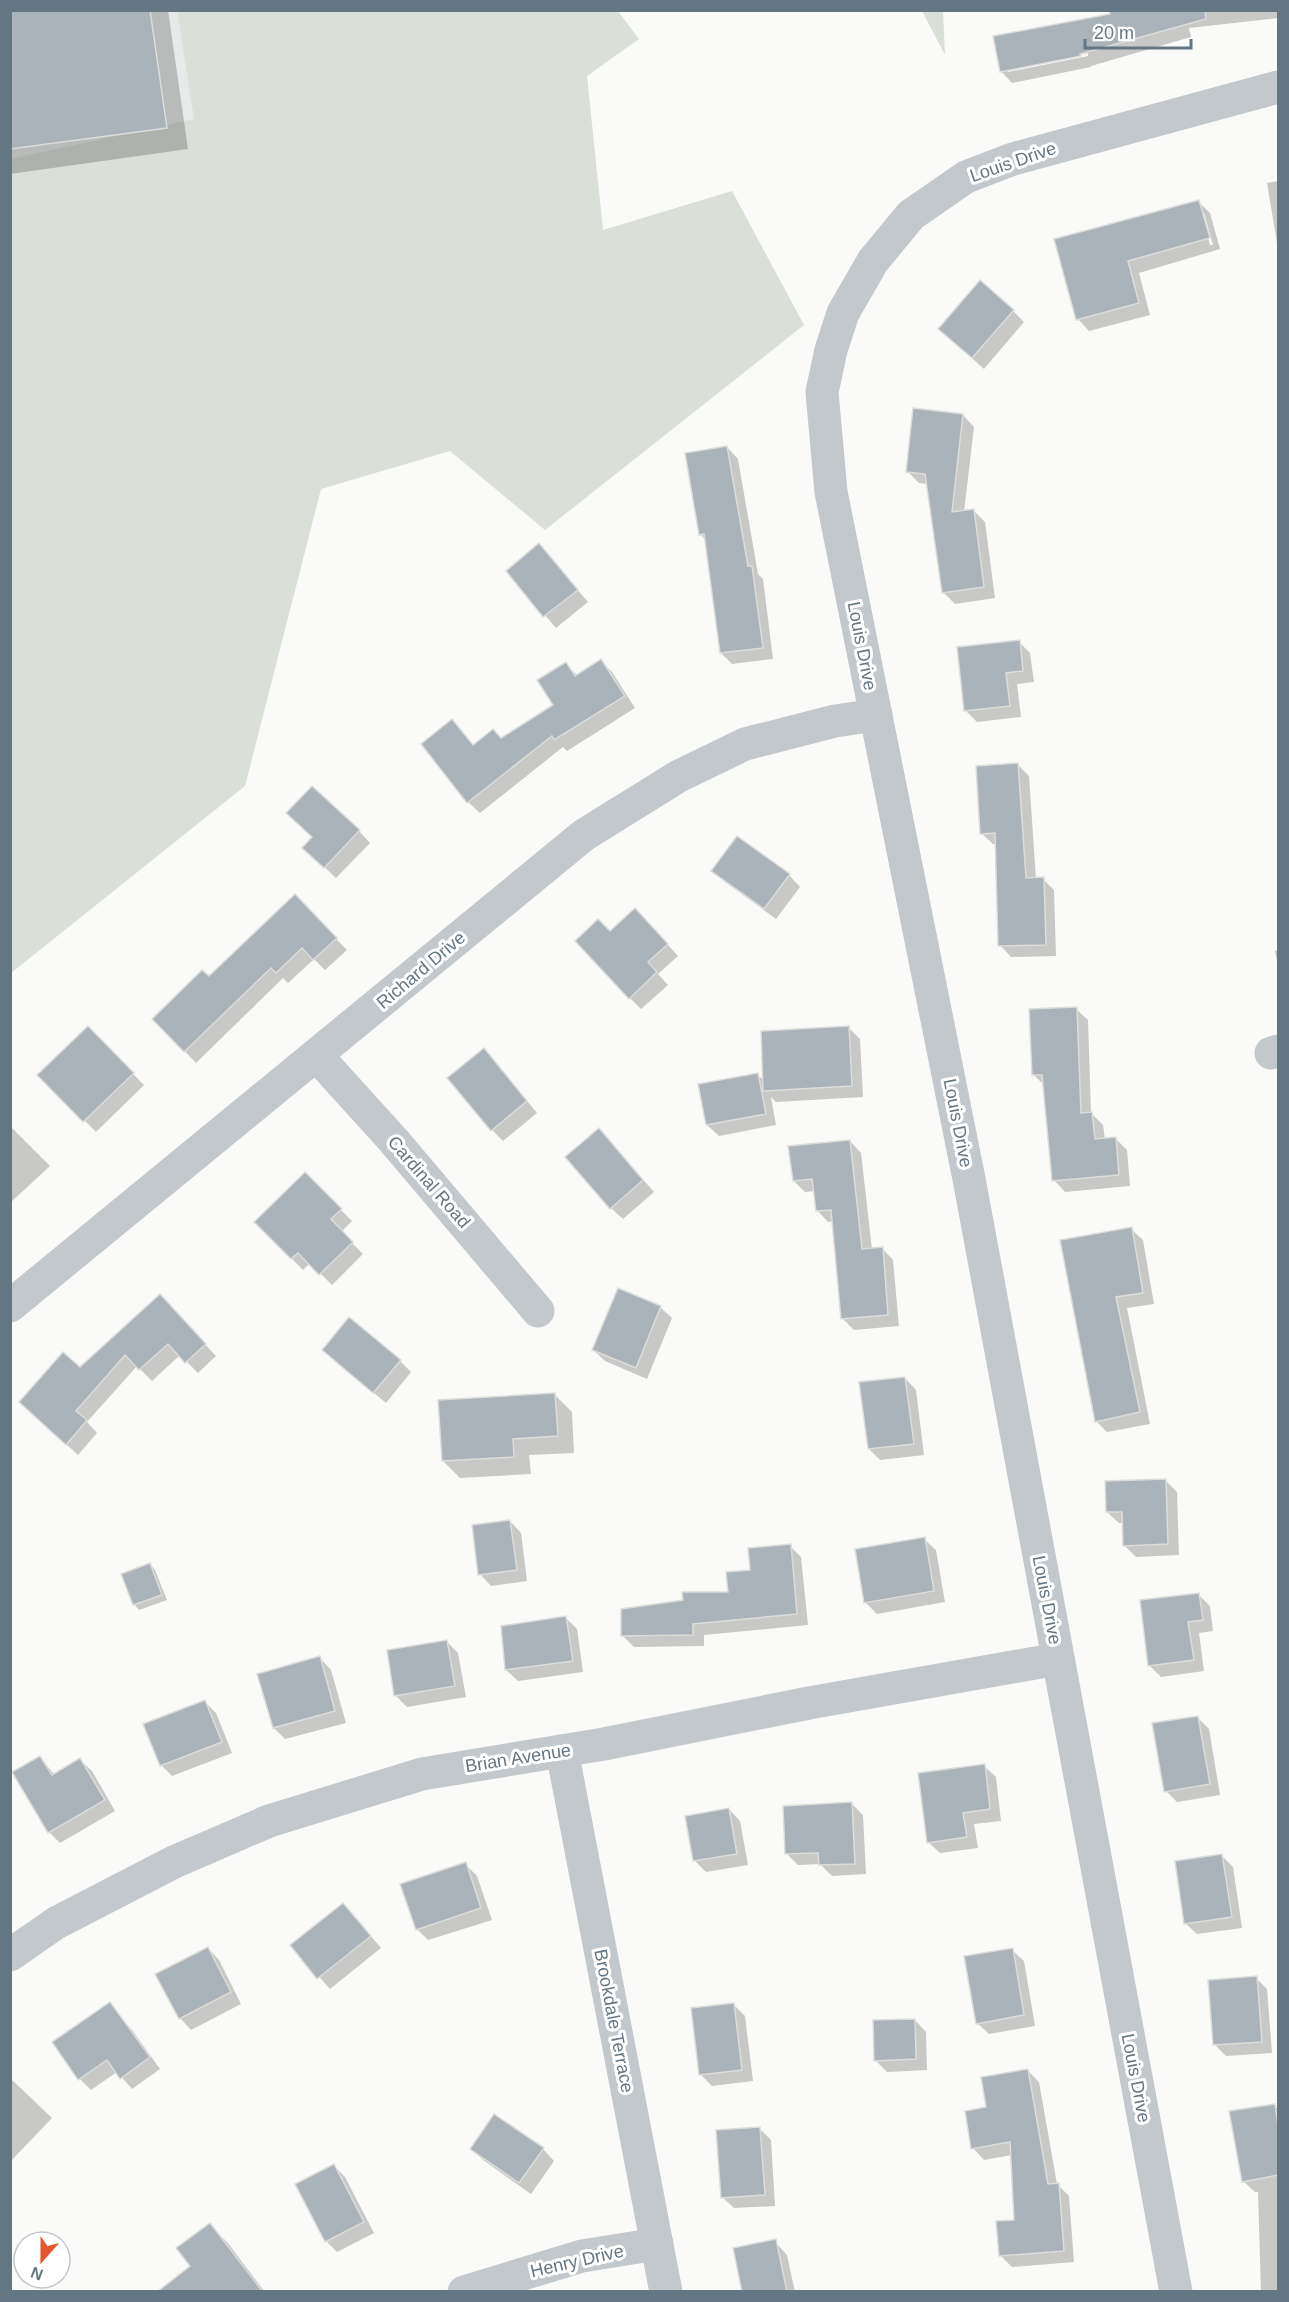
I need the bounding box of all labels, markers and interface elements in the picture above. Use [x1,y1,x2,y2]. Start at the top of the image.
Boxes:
scale bar [1085,12,1192,50]
text: 20 m [1094,23,1134,43]
street label: Louis Drive [967,138,1059,186]
street label: Louis Drive [844,600,880,692]
street label: Richard Drive [373,927,469,1013]
street label: Louis Drive [940,1077,976,1169]
street label: Cardinal Road [384,1132,474,1232]
street label: Louis Drive [1029,1554,1065,1646]
street label: Brian Avenue [464,1740,572,1776]
street label: Brookdale Terrace [590,1948,638,2094]
street label: Louis Drive [1118,2032,1154,2124]
north arrow [12,2230,72,2290]
street label: Henry Drive [528,2241,626,2281]
text: N [28,2264,45,2284]

